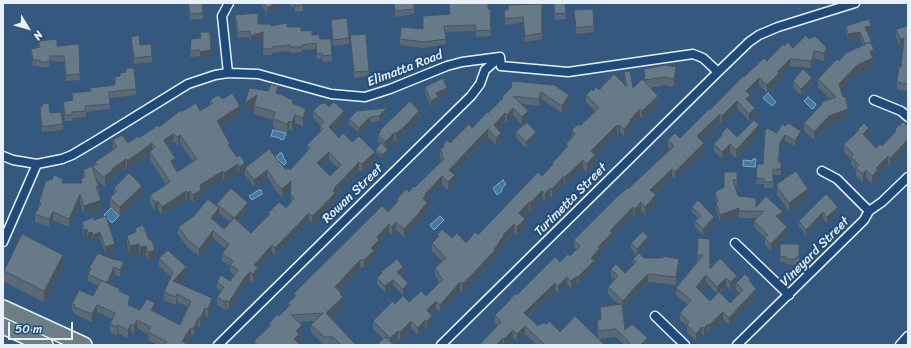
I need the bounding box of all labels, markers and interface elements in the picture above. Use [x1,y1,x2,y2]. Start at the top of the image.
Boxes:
north arrow [8,8,48,48]
text: N [28,27,48,44]
street label: Elimatta Road [365,47,445,91]
street label: Turimetta Street [531,160,611,240]
street label: Rowan Street [319,161,387,227]
street label: Vineyard Street [777,214,853,290]
scale bar [10,314,75,340]
text: 50 m [15,318,42,340]

